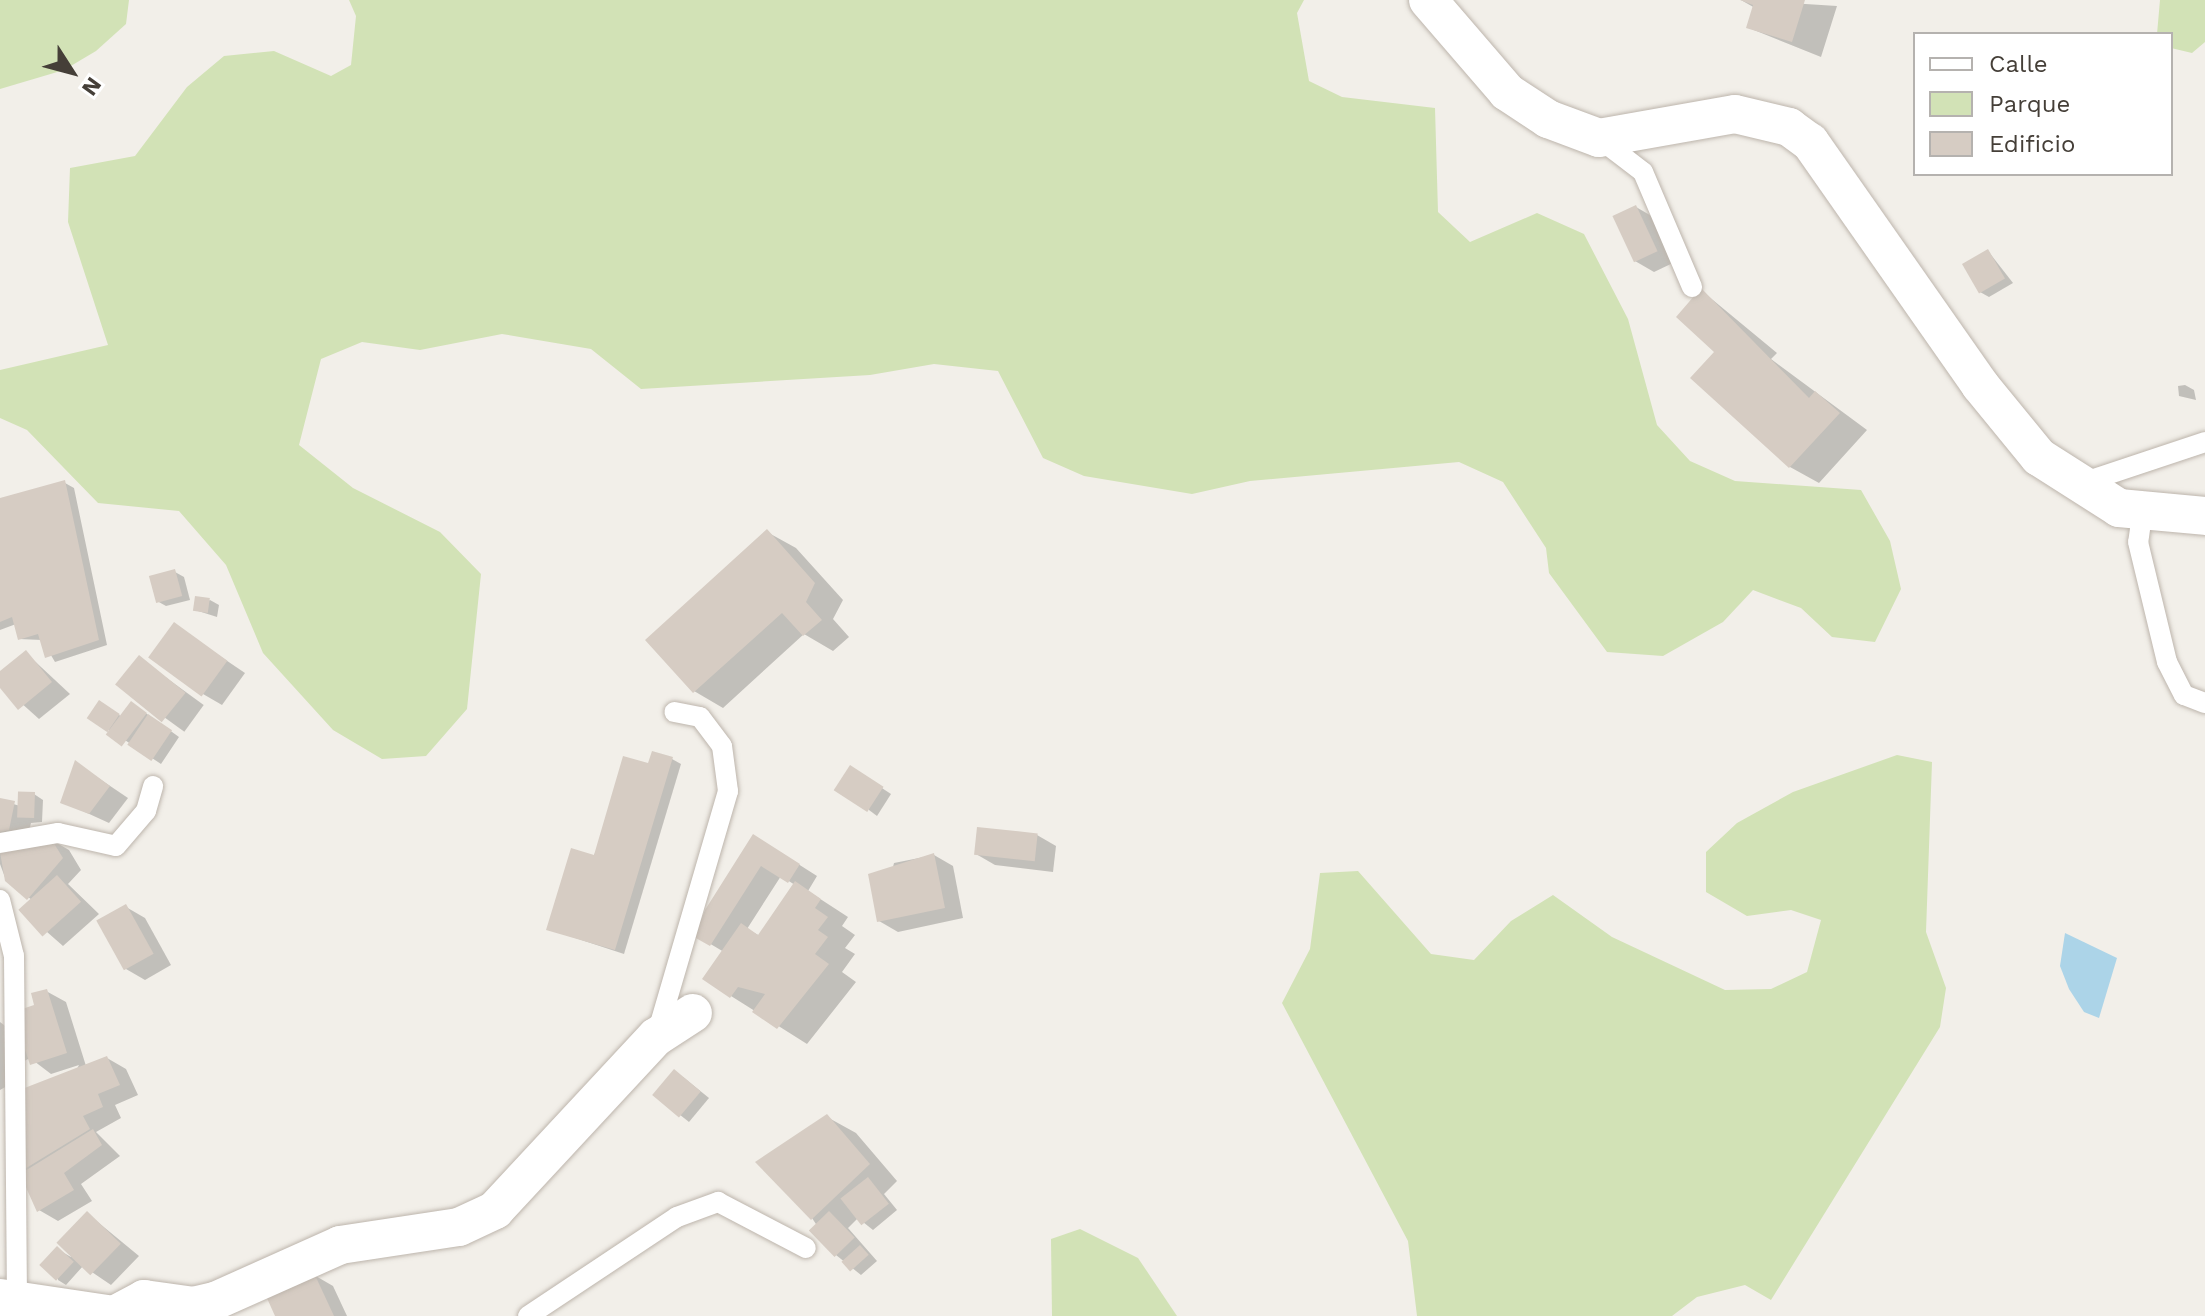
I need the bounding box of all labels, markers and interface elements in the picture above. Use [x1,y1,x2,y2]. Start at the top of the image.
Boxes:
north arrow [32,32,112,112]
legend [1913,32,2173,176]
text: Calle [1989,50,2048,78]
text: N [77,72,107,100]
text: Parque [1989,90,2070,118]
text: Edificio [1989,130,2075,158]

